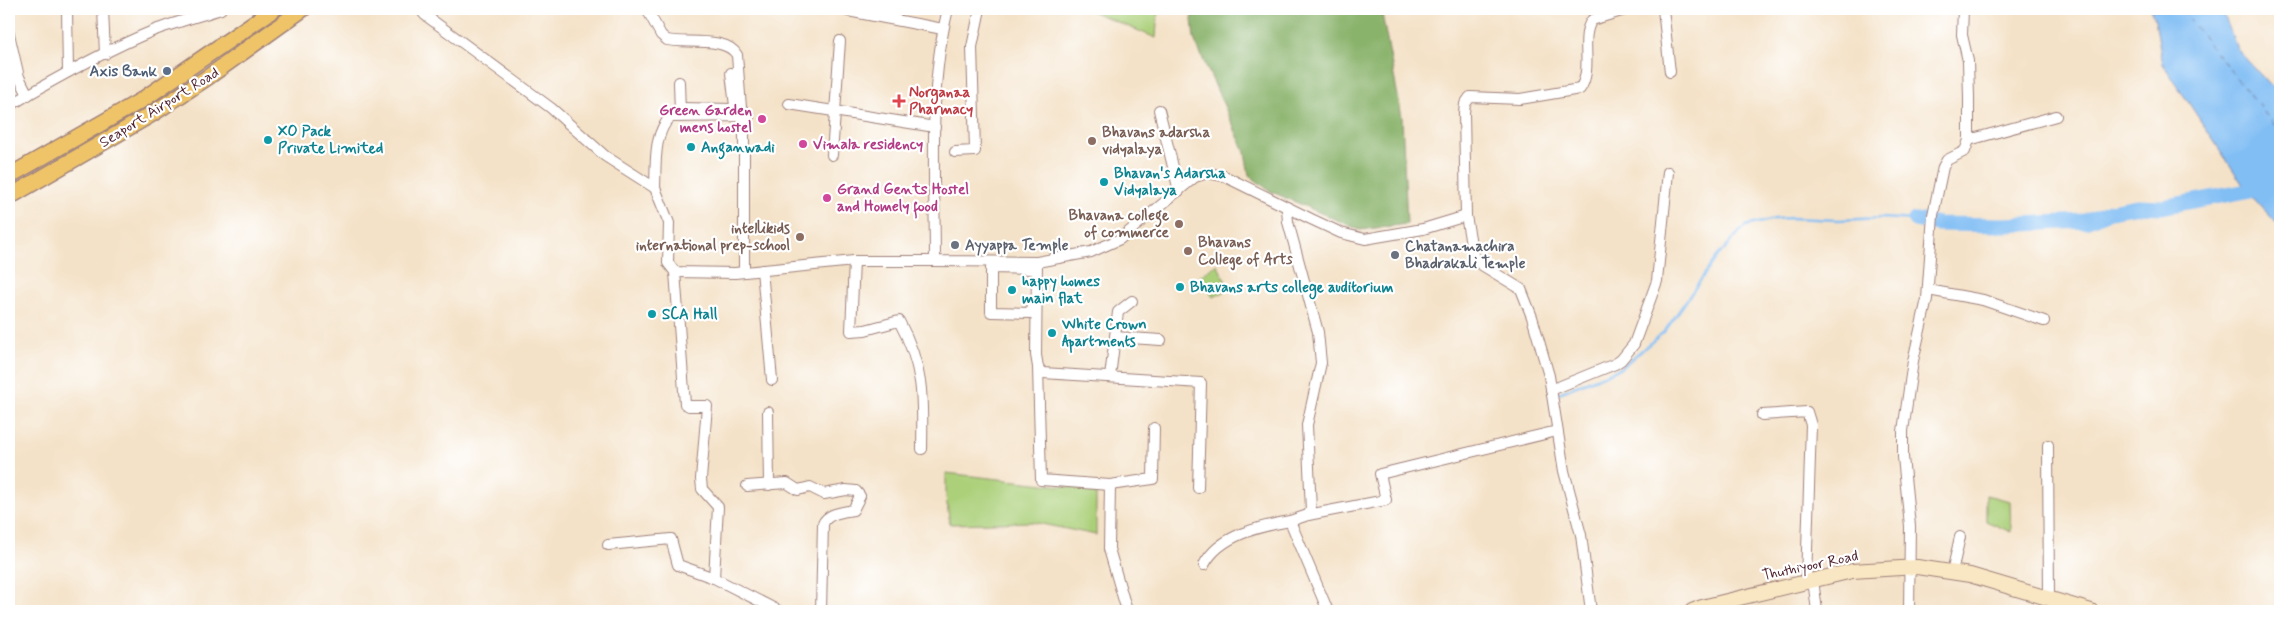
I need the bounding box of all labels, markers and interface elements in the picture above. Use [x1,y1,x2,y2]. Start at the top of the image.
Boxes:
place label: Axis Bank [90,62,158,82]
street label: Seaport Airport Road [96,63,223,153]
marker: Axis Bank [161,65,173,77]
place label: Norganaa Pharmacy [909,83,973,120]
marker: Norganaa Pharmacy [893,95,905,107]
place label: Green Garden mens hostel [659,101,752,138]
marker: Green Garden mens hostel [756,113,768,125]
place label: XO Pack Private Limited [278,122,384,159]
place label: Bhavans adarsha vidyalaya [1102,123,1210,160]
marker: XO Pack Private Limited [262,134,274,146]
place label: Vimala residency [813,135,923,155]
marker: Bhavans adarsha vidyalaya [1086,135,1098,147]
place label: Anganwadi [701,138,775,160]
marker: Vimala residency [797,138,809,150]
marker: Anganwadi [685,141,697,153]
place label: Bhavan's Adarsha Vidyalaya [1114,164,1226,201]
marker: Bhavan's Adarsha Vidyalaya [1098,176,1110,188]
place label: Grand Gents Hostel and Homely food [837,180,969,219]
marker: Grand Gents Hostel and Homely food [821,192,833,204]
place label: Bhavana college of commerce [1068,206,1170,243]
marker: Bhavana college of commerce [1173,218,1185,230]
place label: intellikids international prep-school [636,219,790,256]
marker: intellikids international prep-school [794,231,806,243]
place label: Bhavans College of Arts [1198,233,1293,271]
place label: Ayyappa Temple [965,236,1069,256]
place label: Chatanamachira Bhadrakali Temple [1405,237,1526,274]
marker: Ayyappa Temple [949,239,961,251]
marker: Bhavans College of Arts [1182,245,1194,257]
marker: Chatanamachira Bhadrakali Temple [1389,249,1401,261]
place label: happy homes main flat [1022,272,1100,309]
place label: Bhavans arts college auditorium [1190,278,1393,300]
marker: Bhavans arts college auditorium [1174,281,1186,293]
marker: happy homes main flat [1006,284,1018,296]
place label: SCA Hall [662,305,718,325]
marker: SCA Hall [646,308,658,320]
place label: White Crown Apartments [1061,315,1147,353]
marker: White Crown Apartments [1046,327,1058,339]
street label: Thuthiyoor Road [1760,546,1860,586]

